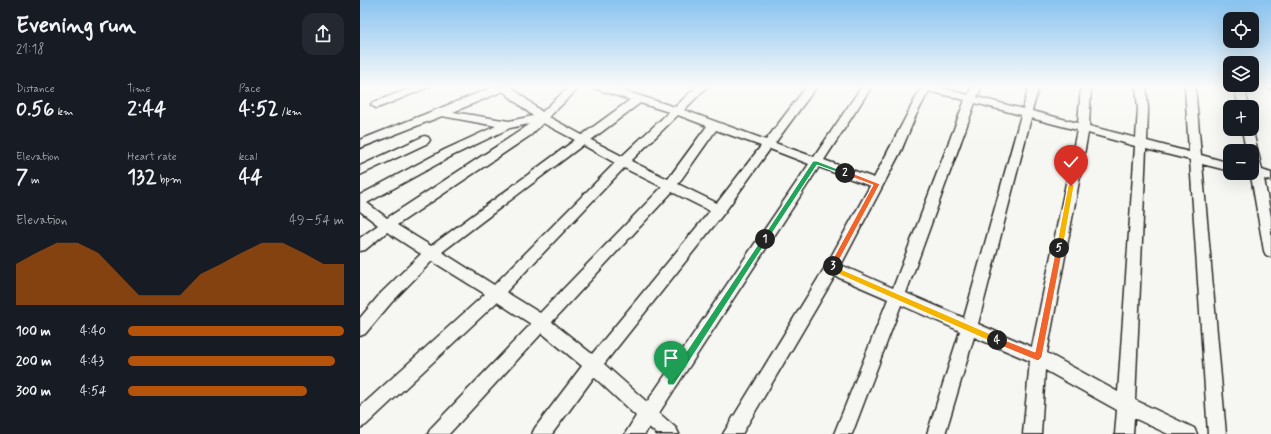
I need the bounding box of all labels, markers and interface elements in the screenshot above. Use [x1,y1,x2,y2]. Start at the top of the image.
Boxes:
text: Evening run [16,12,136,40]
map controls [1223,12,1259,180]
button: locate [1223,12,1259,48]
button: share [302,13,344,55]
text: 21:18 [16,41,44,58]
button: layers [1223,56,1259,92]
text: Distance [16,82,55,96]
text: Time [127,82,150,96]
text: Pace [239,82,261,96]
text: 0.56 [16,96,54,123]
text: 2:44 [127,96,166,123]
text: 4:52 [239,96,278,123]
button: + [1223,100,1259,136]
text: km [54,105,73,119]
text: /km [278,105,302,119]
button: − [1223,144,1259,180]
pin [1054,145,1088,186]
text: Elevation [16,150,59,164]
text: Heart rate [127,150,177,164]
text: kcal [239,150,257,164]
icon: check [1060,151,1082,173]
pin: 2 [835,163,855,183]
text: 7 [16,164,28,191]
text: 132 [127,164,157,191]
text: 44 [239,164,262,191]
text: 2 [842,166,848,180]
text: m [28,173,40,187]
text: bpm [157,173,182,187]
text: Elevation [16,212,67,229]
text: 49–54 m [289,212,344,229]
pin: 1 [755,229,775,249]
text: 1 [763,232,767,246]
pin: 5 [1049,238,1069,258]
text: 5 [1056,241,1062,255]
pin: 3 [823,256,843,276]
text: 3 [831,259,835,273]
text: 100 m [16,323,51,340]
text: 4:40 [80,323,106,340]
pin: 4 [987,330,1007,350]
text: 4 [994,333,1000,347]
pin [654,341,688,382]
icon: arrive [660,347,682,369]
text: 200 m [16,353,51,370]
text: 4:43 [80,353,104,370]
text: 300 m [16,383,51,400]
text: 4:54 [80,383,107,400]

